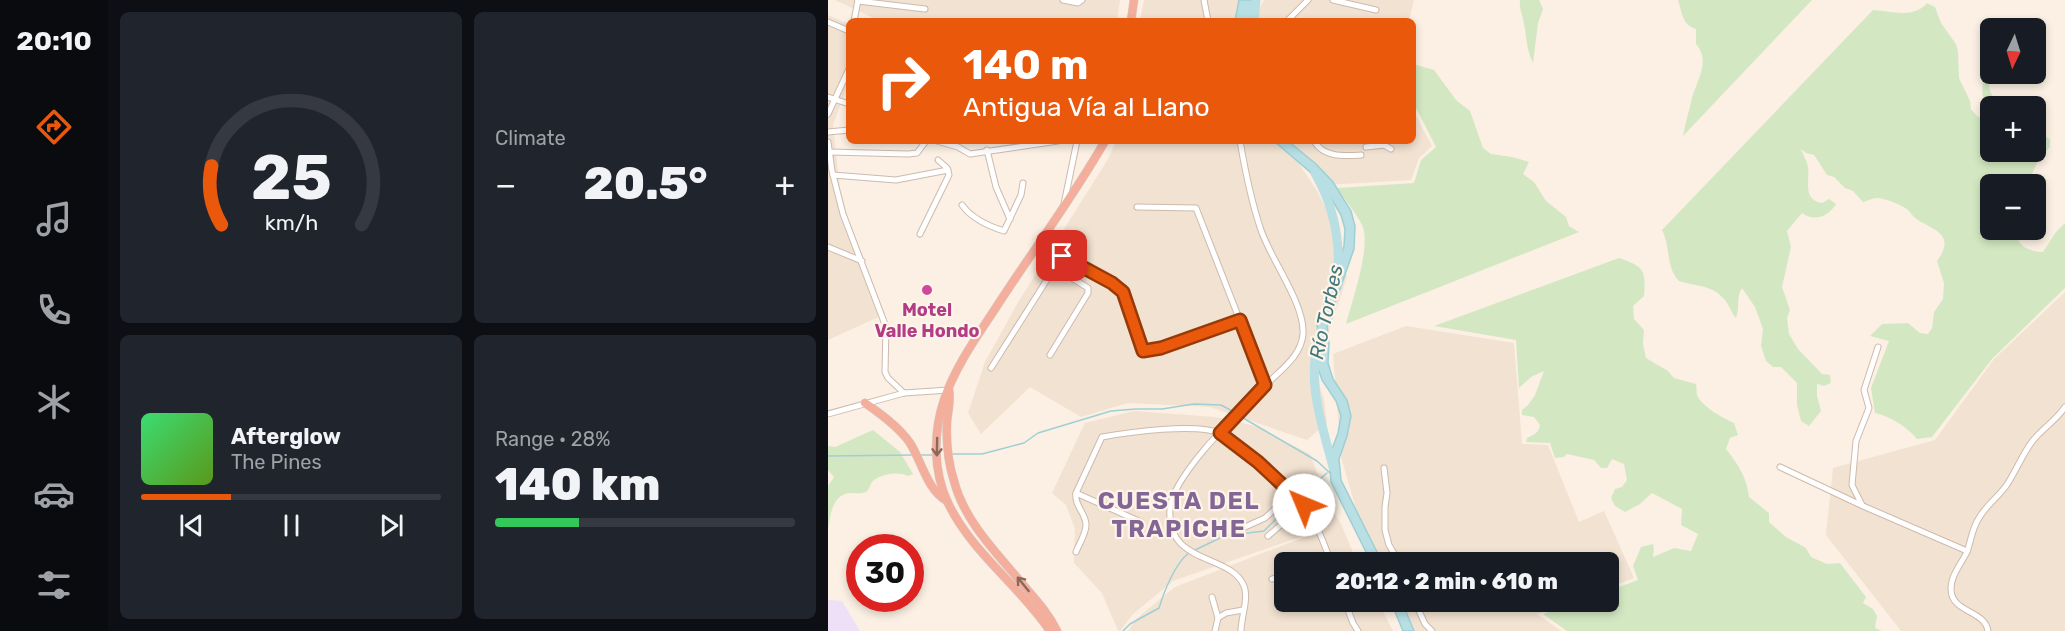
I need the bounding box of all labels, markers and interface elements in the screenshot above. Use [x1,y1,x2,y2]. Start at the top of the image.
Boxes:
north arrow [1980,18,2046,84]
map controls [1980,18,2046,240]
text: 20:10 [16,25,92,57]
text: 140 m [963,40,1089,90]
icon: right [864,42,942,120]
text: Antigua Vía al Llano [963,91,1210,123]
button: + [1980,96,2046,162]
icon: directions [33,106,75,148]
text: Climate [495,126,566,150]
text: 25 [251,141,331,215]
text: 20.5° [583,157,708,210]
text: − [495,165,516,204]
text: + [774,165,795,204]
button: − [1980,174,2046,240]
icon: music [33,198,75,240]
text: km/h [264,210,318,235]
pin [1036,230,1087,281]
icon: arrive [1045,239,1078,272]
water label: Río Torbes [1304,263,1348,361]
marker: Motel Valle Hondo [920,283,934,297]
icon: phone [33,289,75,331]
place label: Motel Valle Hondo [874,299,980,342]
icon: climate [33,381,75,423]
text: Afterglow [231,423,341,450]
text: Range · 28% [495,427,610,451]
one-way arrow [931,436,942,456]
text: The Pines [231,450,322,474]
text: 140 km [495,458,660,511]
icon: car [33,473,75,515]
position arrow [1272,473,1336,537]
district label: CUESTA DEL TRAPICHE [1098,487,1260,543]
icon: previous [175,509,208,542]
icon: pause [275,509,308,542]
icon: next [375,509,408,542]
speed limit sign: 30 [846,534,924,612]
icon: filters [33,564,75,606]
text: 20:12 · 2 min · 610 m [1335,568,1558,595]
one-way arrow [1016,577,1030,592]

